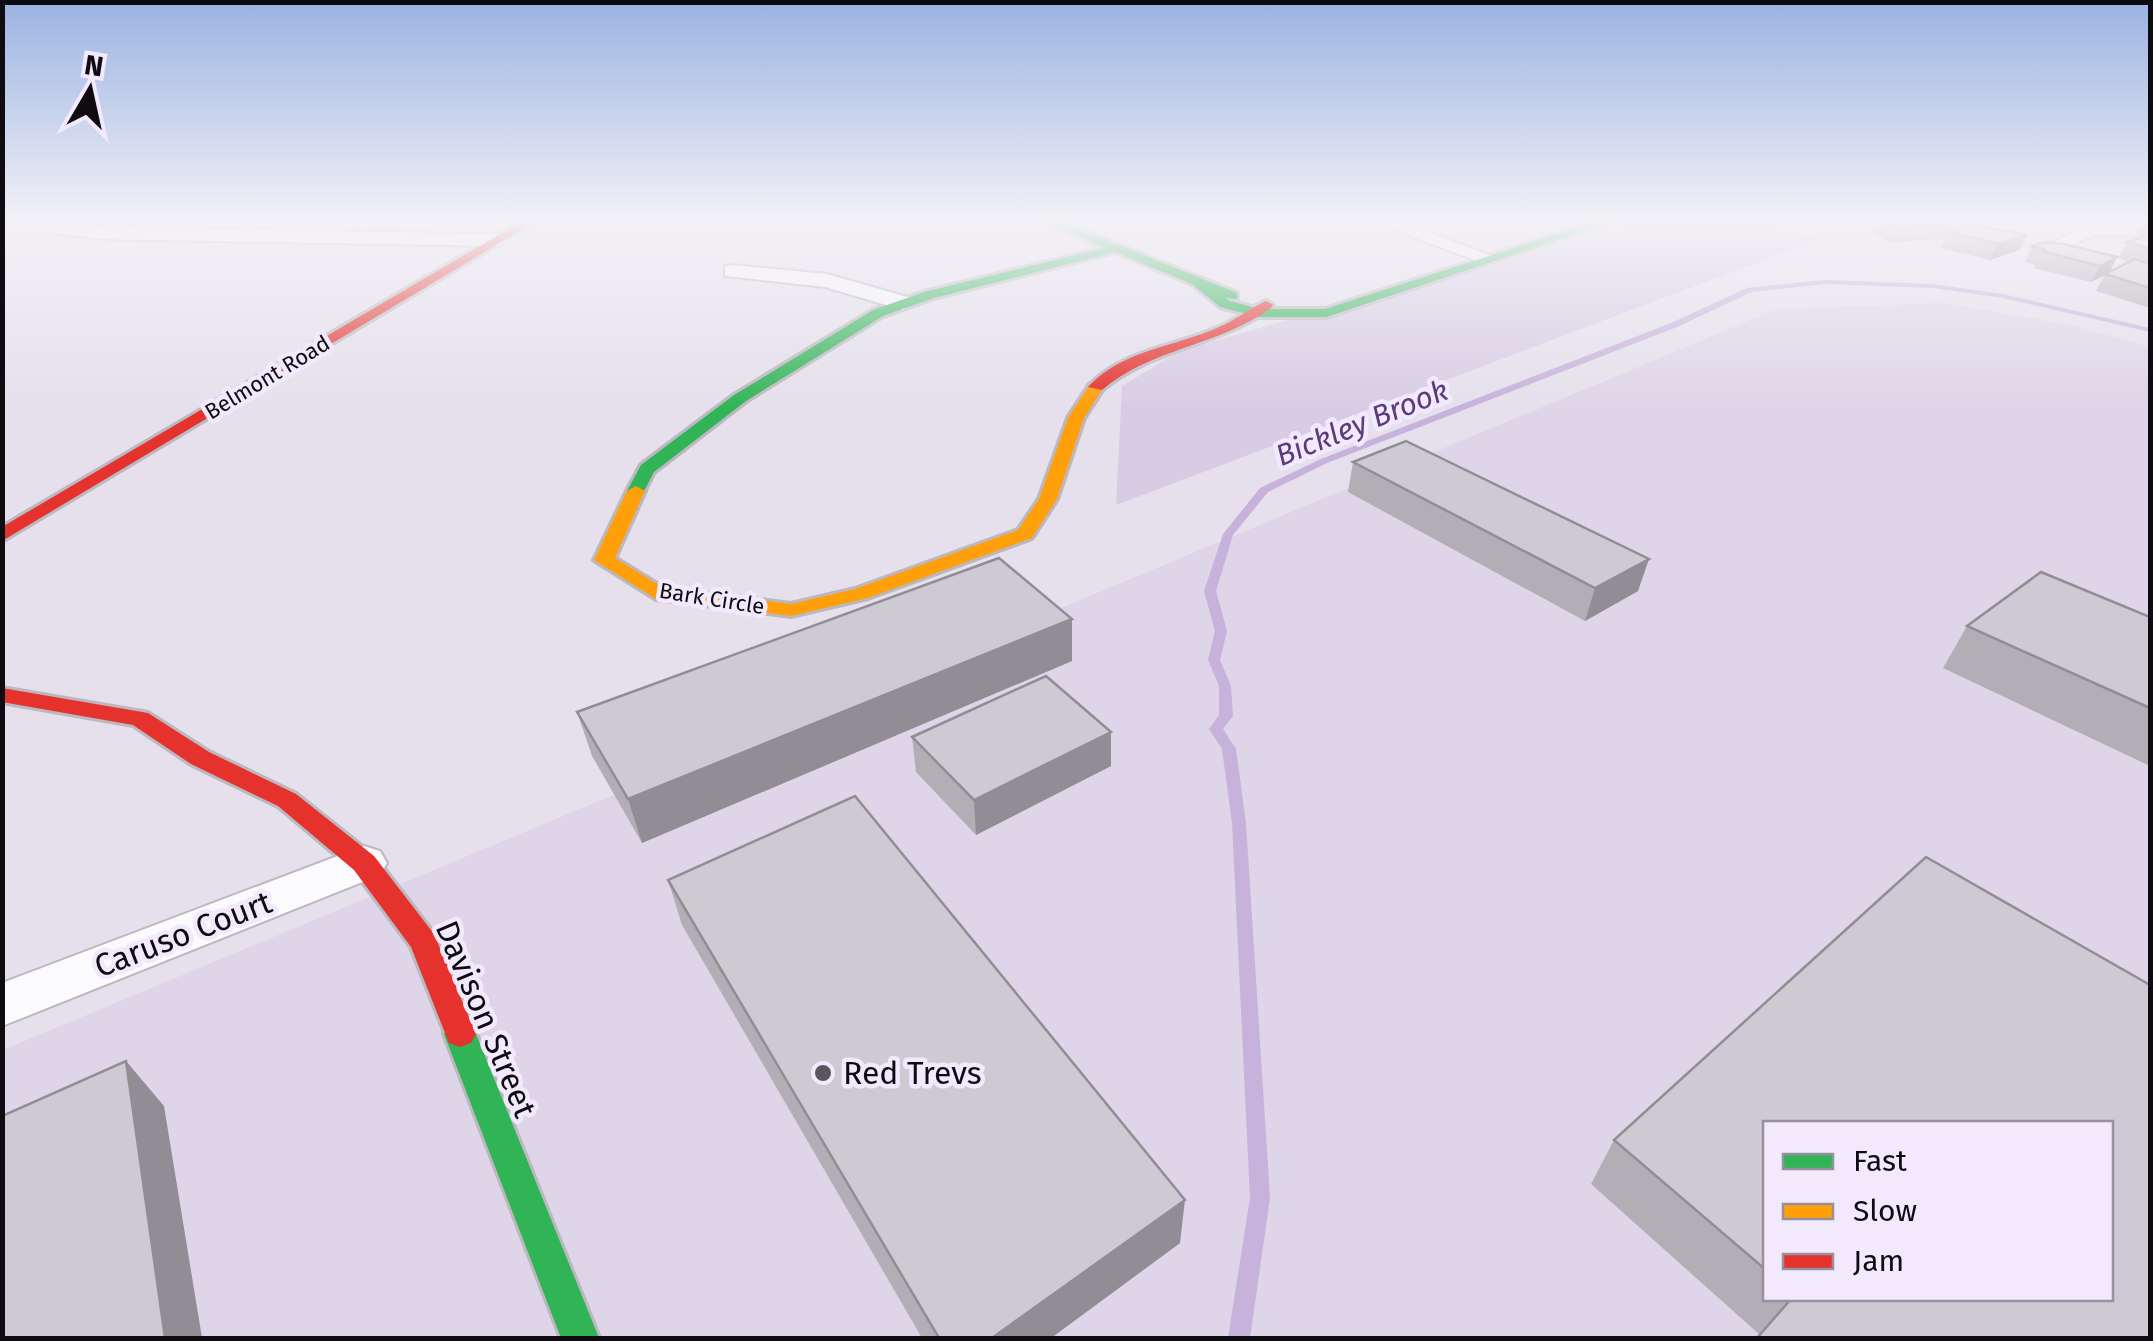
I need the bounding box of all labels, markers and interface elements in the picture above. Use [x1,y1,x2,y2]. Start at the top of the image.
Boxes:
north arrow [40,40,140,140]
text: N [82,48,106,84]
street label: Belmont Road [200,330,335,425]
water label: Bickley Brook [1271,372,1453,474]
street label: Bark Circle [657,577,766,620]
street label: Caruso Court [89,883,277,985]
street label: Davison Street [428,915,545,1123]
place label: Red Trevs [843,1054,982,1092]
marker: Red Trevs [812,1062,834,1084]
legend [1763,1121,2113,1301]
text: Fast [1853,1143,1907,1179]
text: Slow [1853,1193,1917,1229]
text: Jam [1853,1243,1904,1279]

